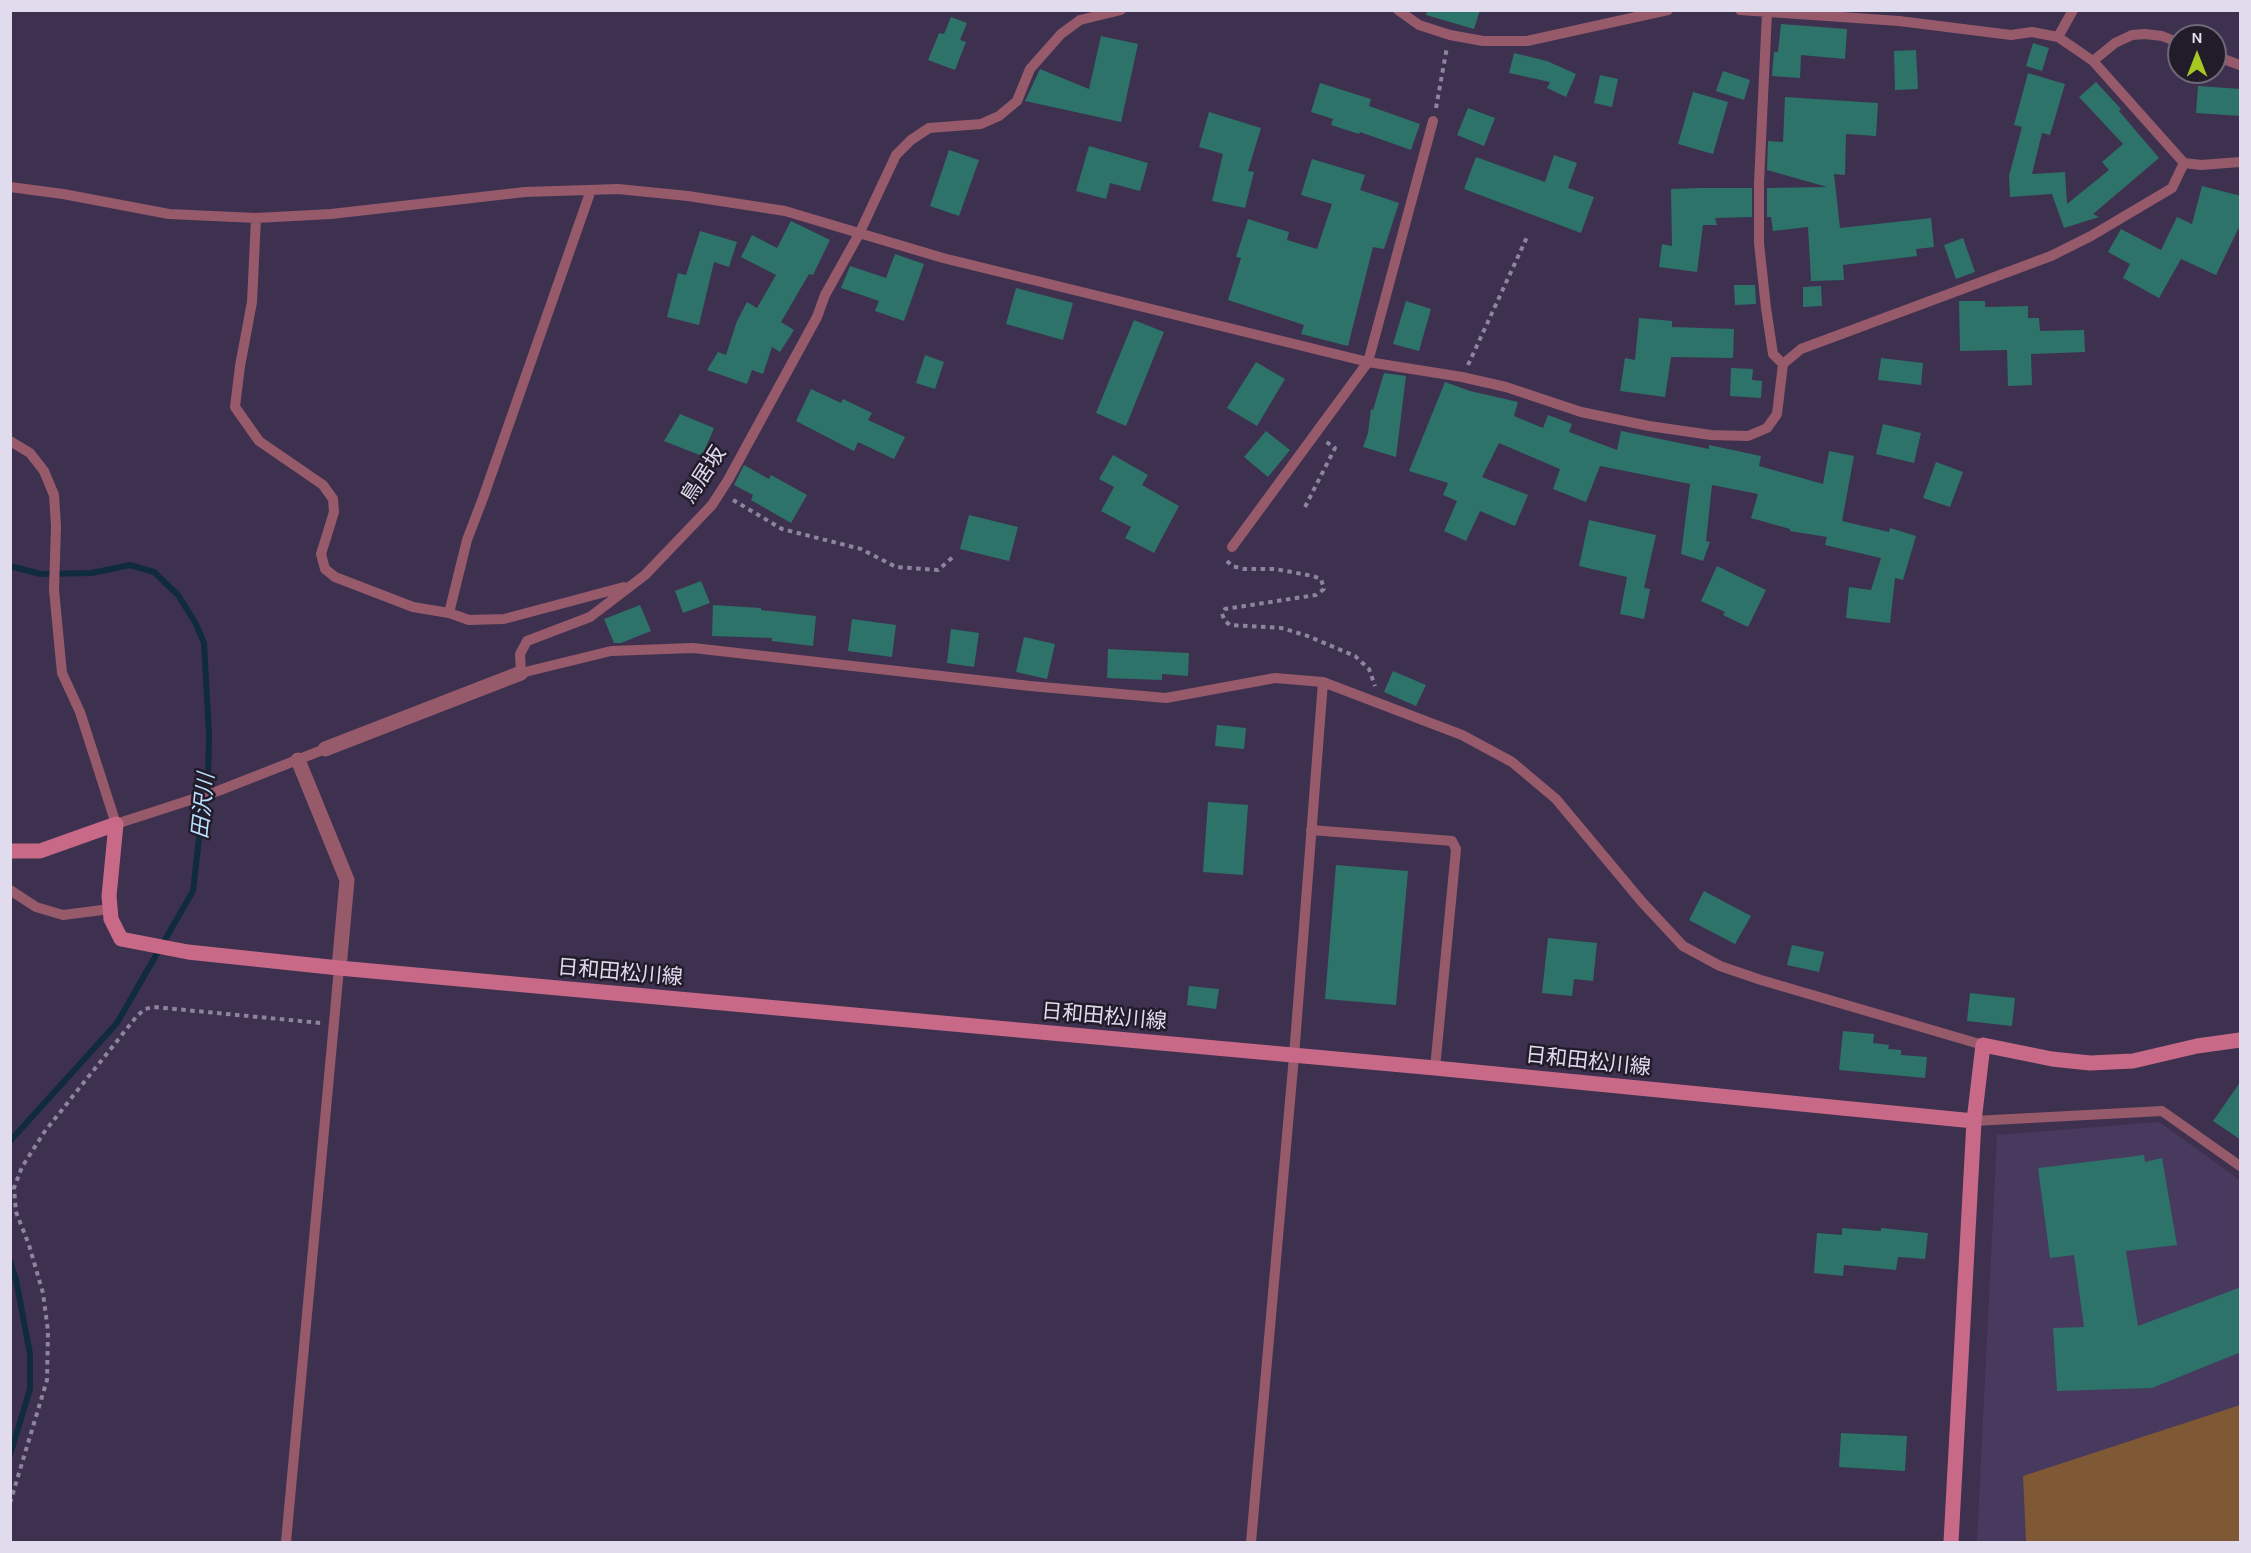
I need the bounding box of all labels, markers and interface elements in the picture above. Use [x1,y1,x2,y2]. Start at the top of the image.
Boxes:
north arrow [2167,24,2227,84]
text: N [2191,28,2203,47]
street label: 鳥居坂 [676,442,732,508]
water label: 田沢川 [187,772,221,840]
street label: 日和田松川線 [556,955,684,991]
street label: 日和田松川線 [1040,999,1168,1035]
street label: 日和田松川線 [1524,1043,1652,1081]

